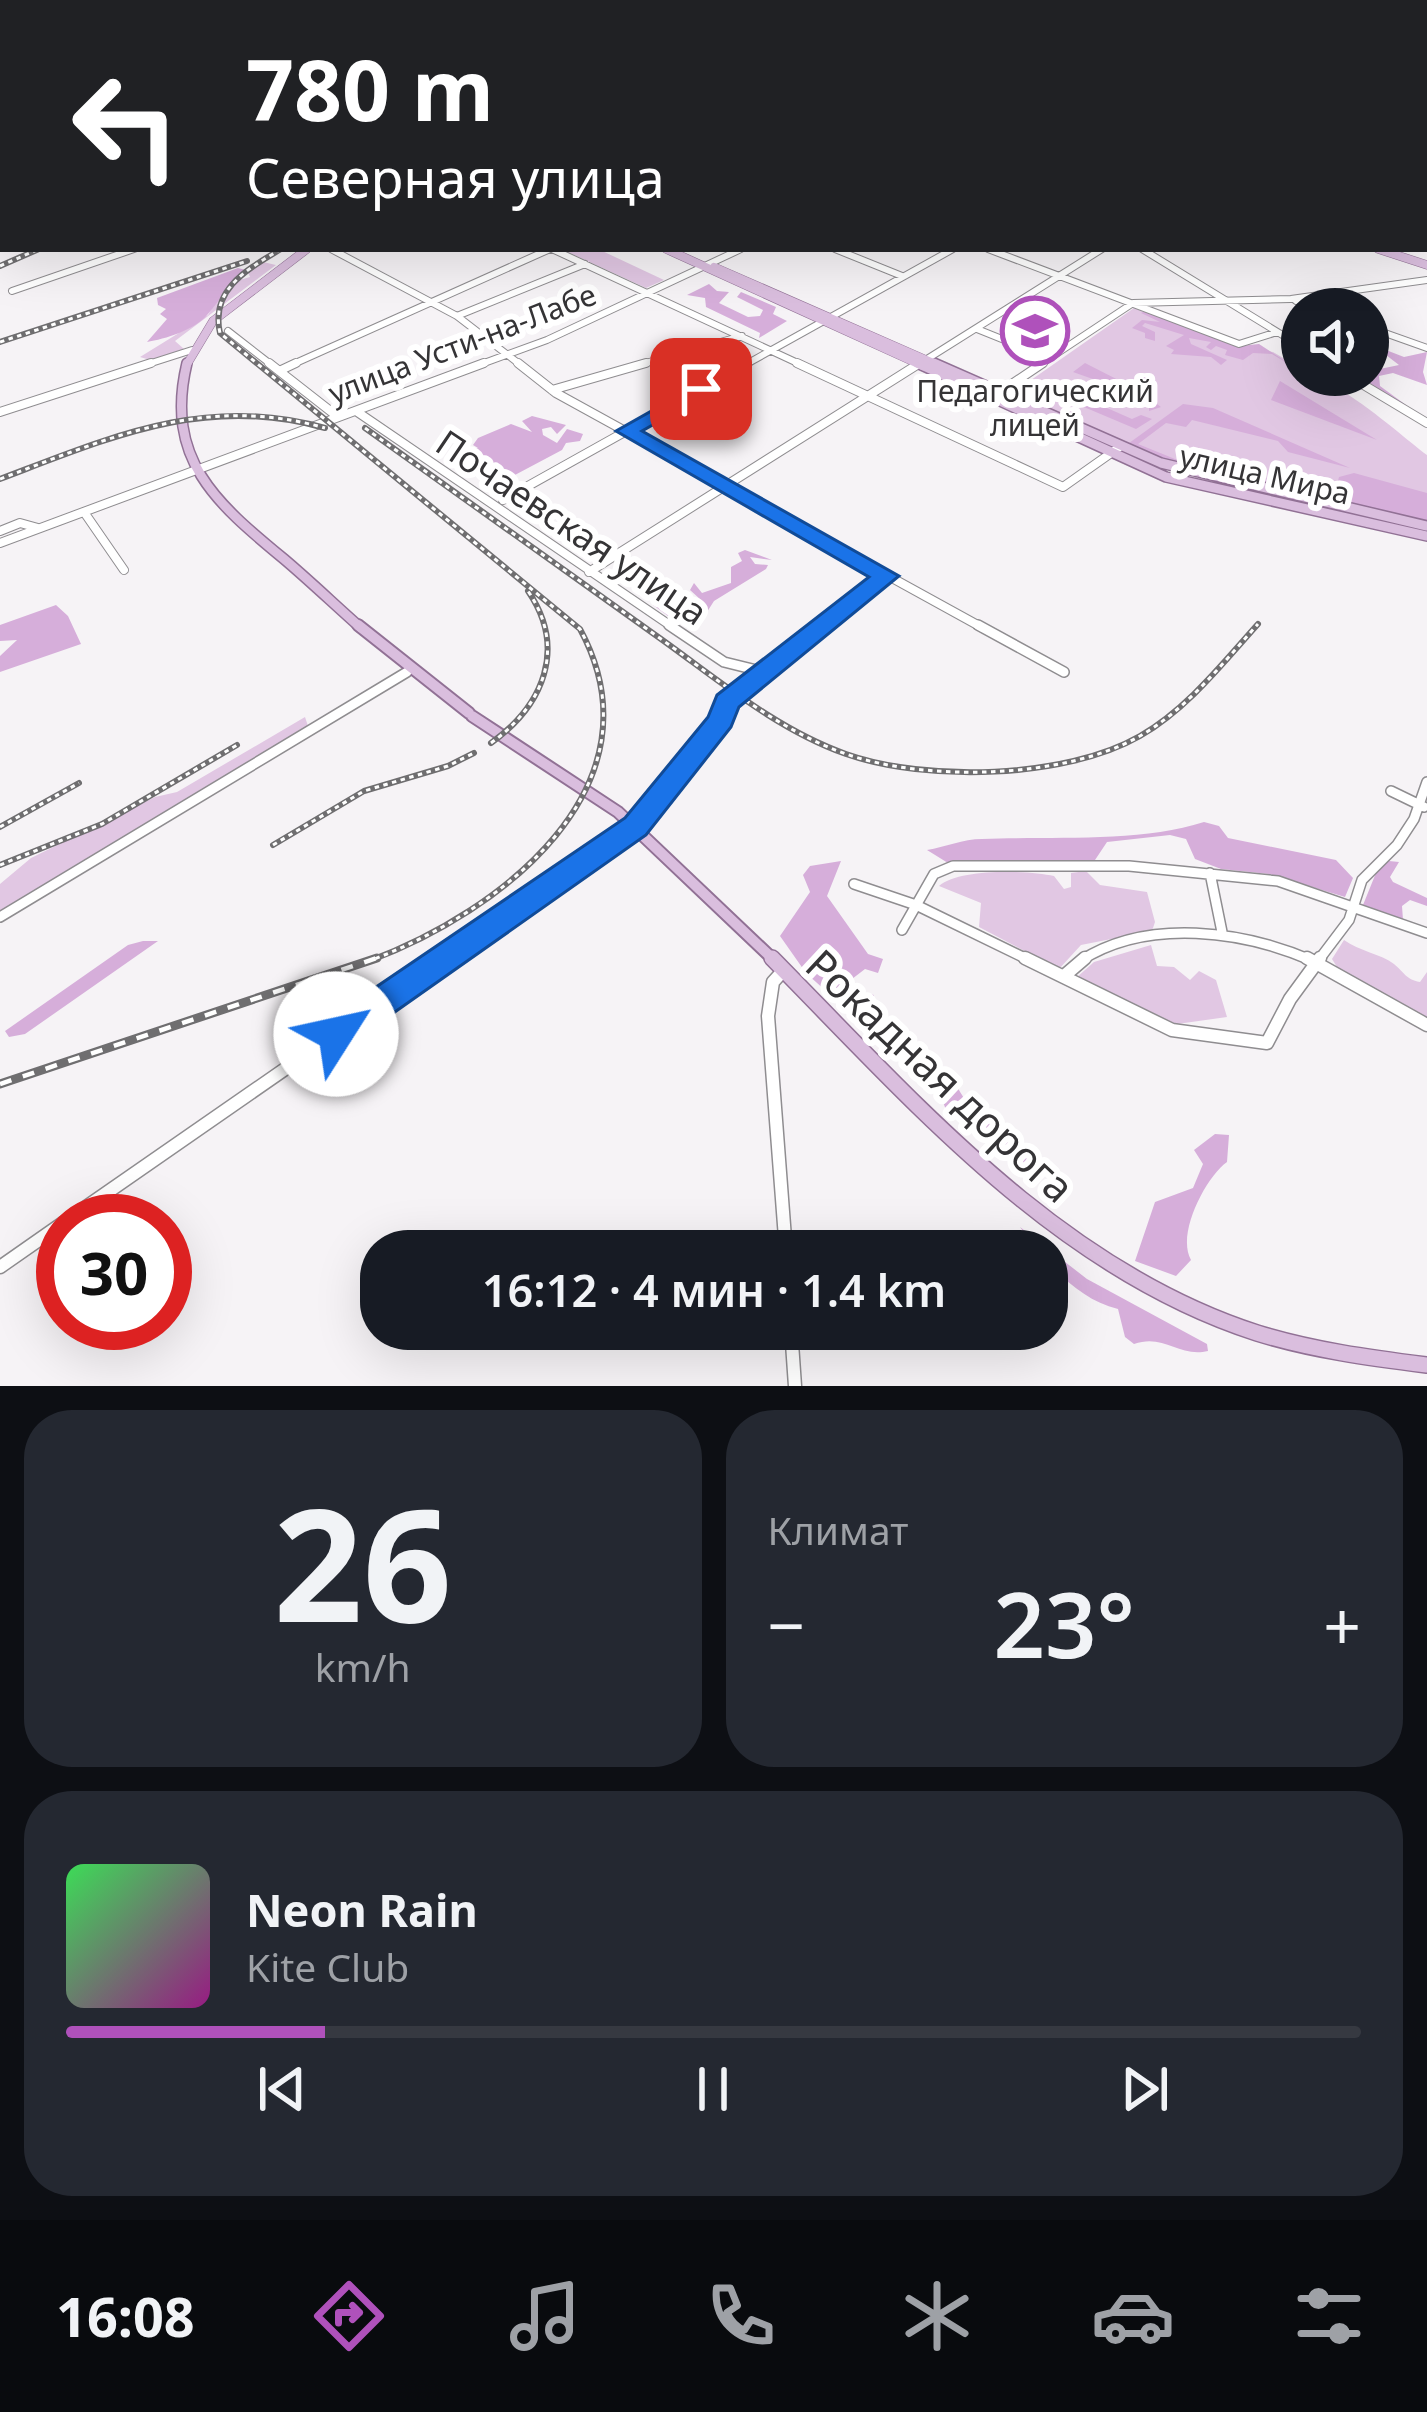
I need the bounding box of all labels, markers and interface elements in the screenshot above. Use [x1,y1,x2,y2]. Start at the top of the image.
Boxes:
text: 780 m [246,31,494,146]
icon: left [48,48,204,204]
text: Северная улица [246,140,665,214]
street label: улица Усти-на-Лабе [322,273,602,413]
map controls [1281,288,1389,396]
button: sound [1281,288,1389,396]
school or university icon: Педагогический лицей [1000,296,1070,366]
pin [650,338,752,440]
icon: arrive [668,356,734,422]
place label: Педагогический лицей [916,370,1154,445]
street label: Почаевская улица [427,418,717,636]
street label: улица Мира [1176,434,1354,514]
street label: Рокадная дорога [795,936,1087,1214]
position arrow [273,971,399,1097]
speed limit sign: 30 [36,1194,192,1350]
text: 16:12 · 4 мин · 1.4 km [482,1259,946,1320]
text: 26 [274,1455,452,1668]
text: Климат [768,1503,908,1556]
text: 23° [994,1562,1135,1684]
text: − [768,1579,805,1669]
text: + [1323,1579,1361,1669]
text: km/h [315,1640,411,1693]
text: Neon Rain [246,1879,478,1940]
text: Kite Club [246,1940,409,1993]
icon: previous [249,2056,315,2122]
icon: pause [680,2056,746,2122]
icon: next [1112,2056,1178,2122]
icon: directions [307,2274,391,2358]
icon: music [503,2274,587,2358]
icon: phone [699,2274,783,2358]
icon: climate [895,2274,979,2358]
icon: car [1091,2274,1175,2358]
icon: filters [1287,2274,1371,2358]
text: 16:08 [56,2279,195,2353]

